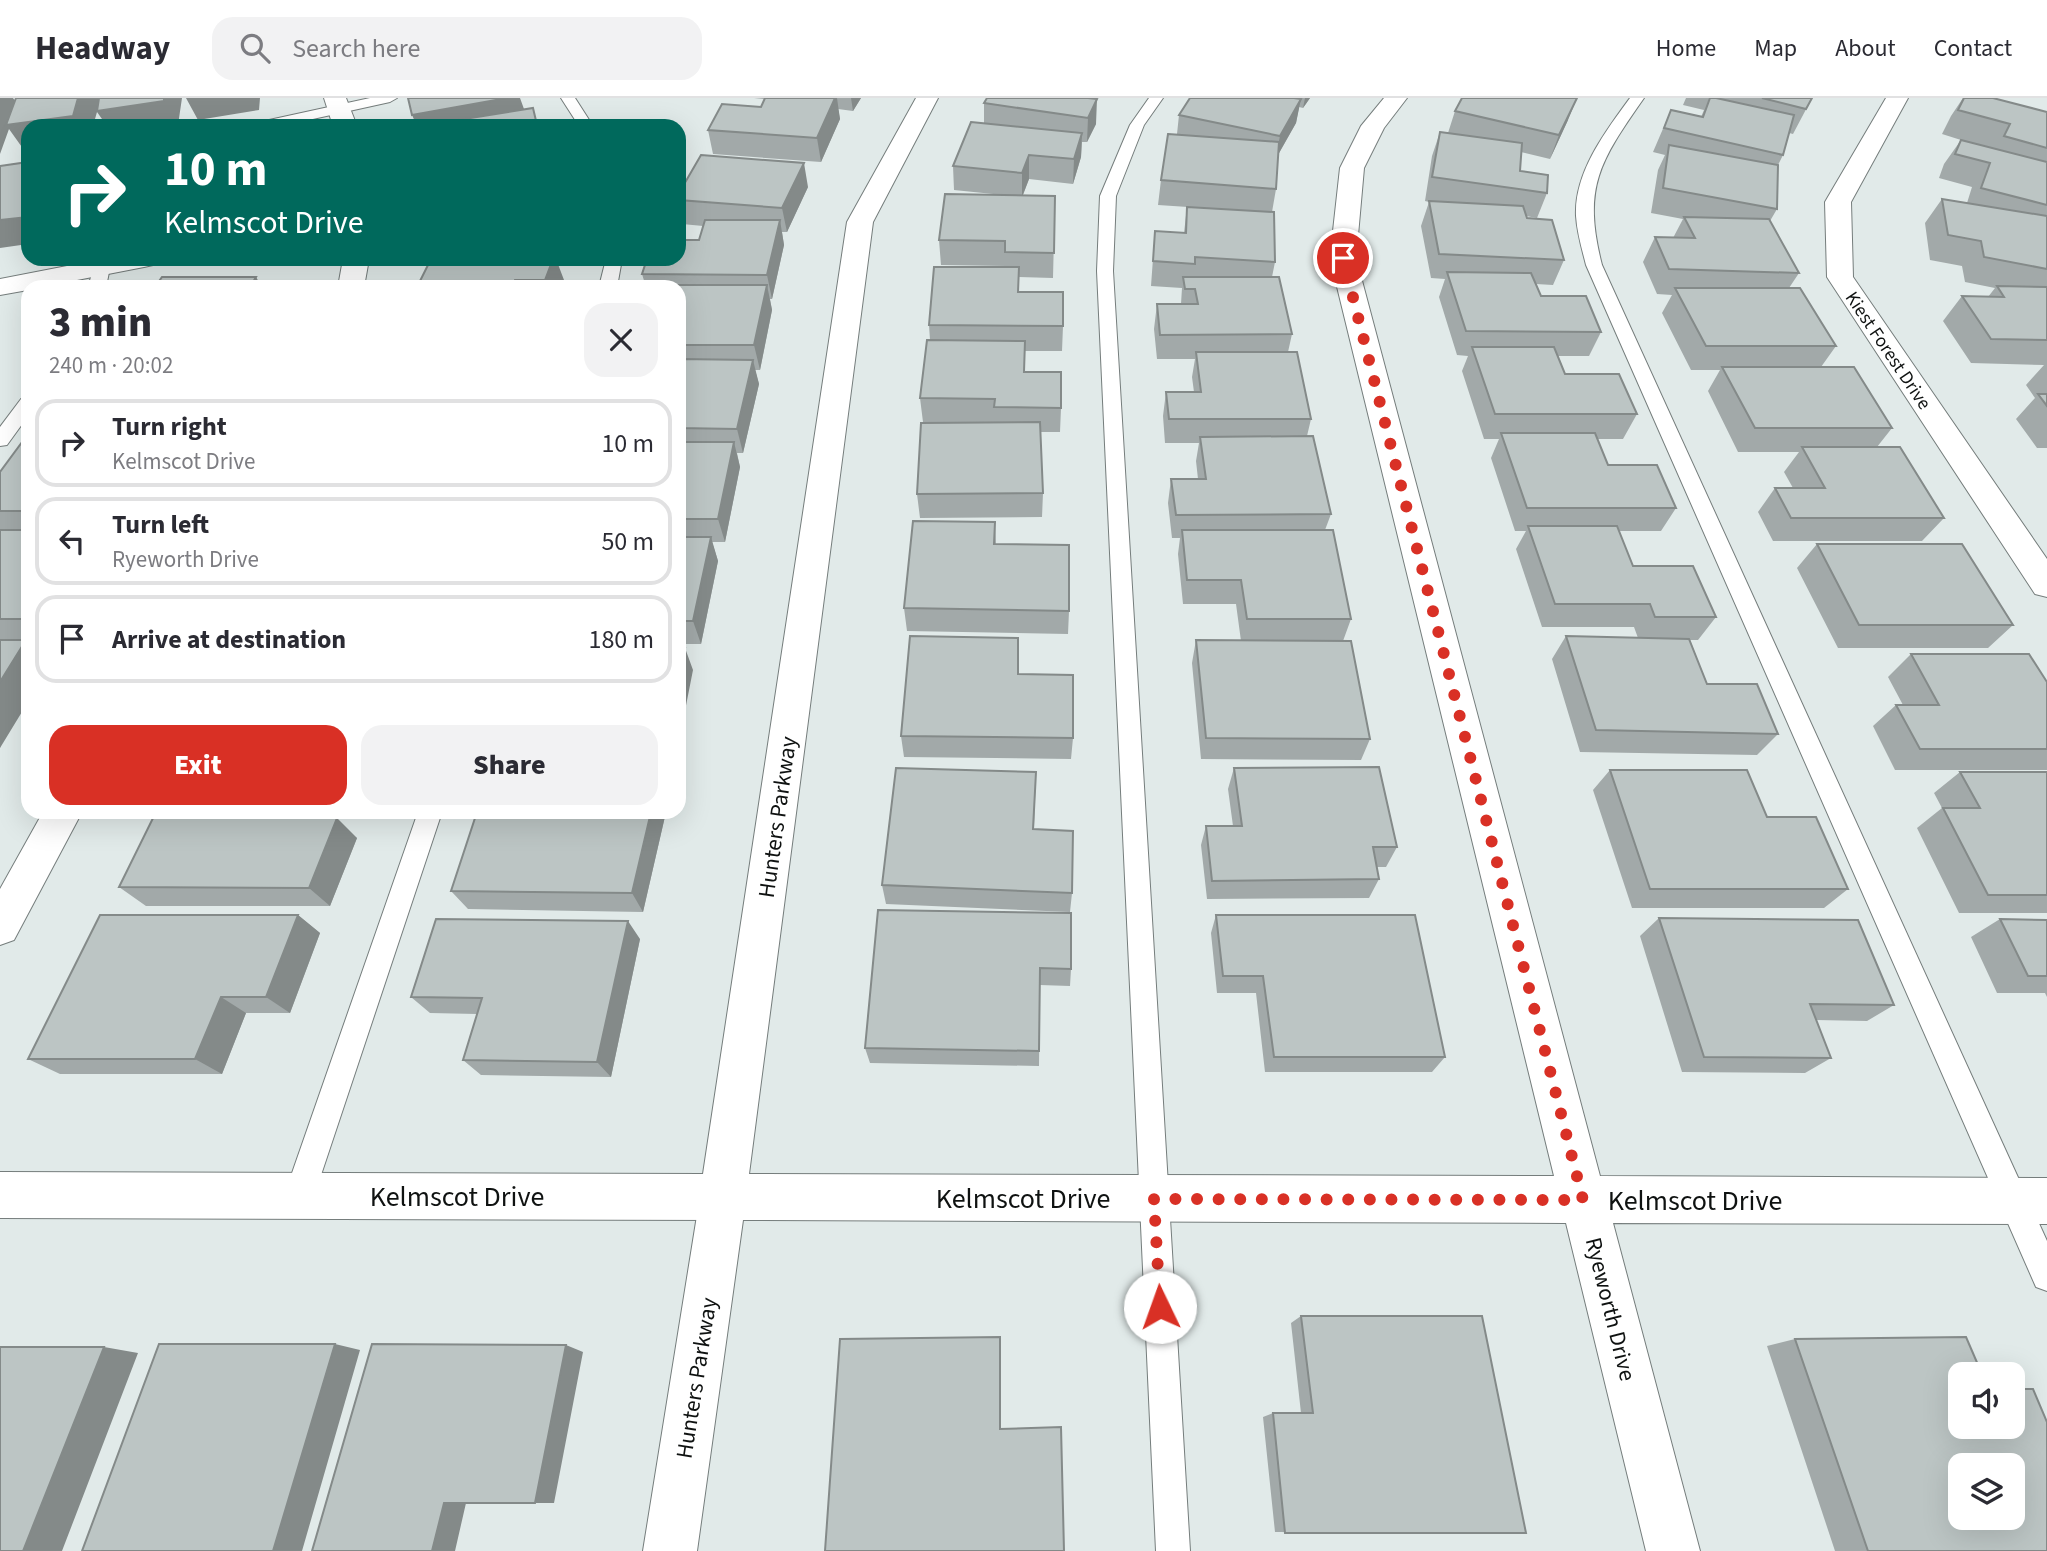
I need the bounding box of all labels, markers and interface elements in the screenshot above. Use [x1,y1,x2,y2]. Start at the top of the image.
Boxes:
search box [212,17,702,80]
text: Headway [35,25,170,72]
icon: search [236,29,274,67]
text: Search here [292,30,420,67]
text: Home [1656,31,1716,66]
text: Map [1754,31,1797,66]
text: About [1835,31,1896,66]
text: Contact [1934,31,2012,66]
text: 10 m [164,135,268,205]
icon: right [49,147,140,238]
text: Kelmscot Drive [164,200,364,246]
pin [1313,228,1373,288]
icon: arrive [1324,239,1362,277]
street label: Kiest Forest Drive [1838,286,1937,415]
text: 3 min [49,293,152,353]
button: close [584,303,658,377]
text: 240 m · 20:02 [49,349,173,382]
text: Turn right [112,408,227,445]
icon: right [53,424,91,462]
text: 10 m [601,425,654,462]
text: Kelmscot Drive [112,445,255,478]
text: Turn left [112,506,209,543]
icon: left [53,522,91,560]
text: 50 m [601,523,654,560]
text: Ryeworth Drive [112,543,259,576]
icon: arrive [53,620,91,658]
text: Arrive at destination [112,621,346,658]
text: 180 m [588,621,654,658]
button: Exit [49,725,347,805]
button: Share [361,725,658,805]
street label: Hunters Parkway [750,734,805,900]
street label: Kelmscot Drive [370,1177,544,1217]
street label: Kelmscot Drive [936,1179,1110,1219]
street label: Kelmscot Drive [1608,1181,1782,1221]
street label: Ryeworth Drive [1577,1234,1644,1384]
position arrow [1123,1270,1197,1344]
street label: Hunters Parkway [667,1295,726,1461]
map controls [1948,1362,2025,1530]
button: sound [1948,1362,2025,1439]
button: layers [1948,1453,2025,1530]

